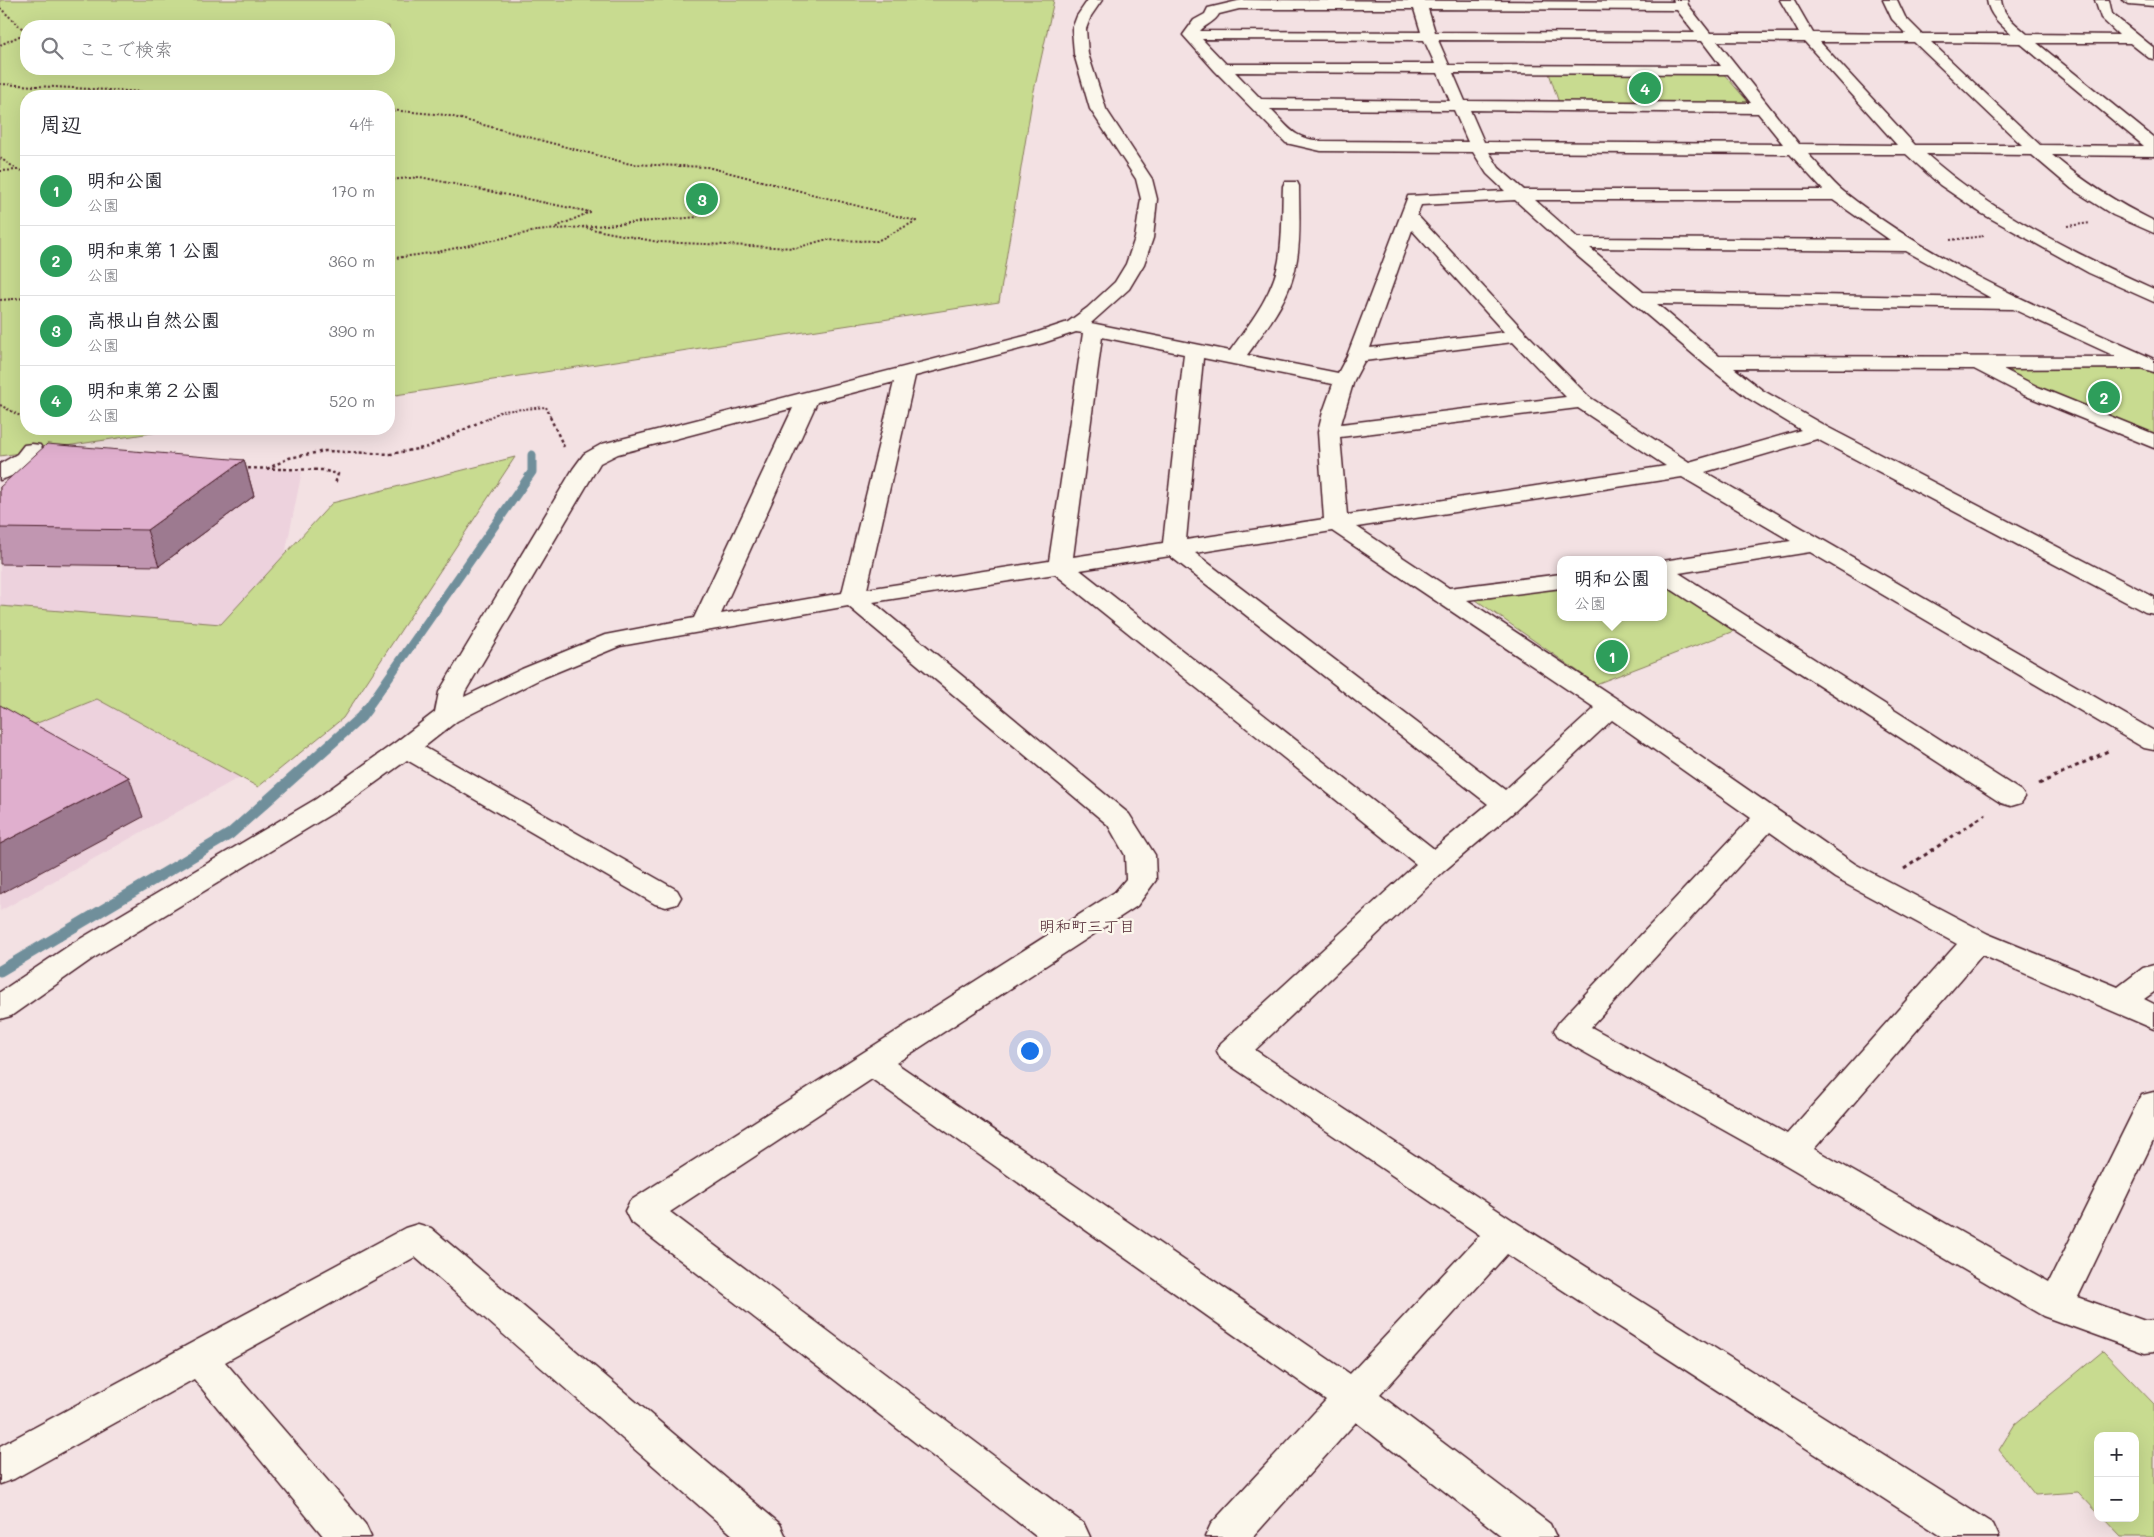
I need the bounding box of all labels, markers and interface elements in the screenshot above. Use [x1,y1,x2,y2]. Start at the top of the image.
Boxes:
search box [20,20,395,75]
icon: search [38,34,66,62]
text: ここで検索 [78,36,173,61]
pin: 4 [1629,69,1661,107]
text: 周辺 [40,110,82,137]
text: 4件 [350,113,375,134]
text: 明和公園 [87,167,163,192]
text: 1 [52,180,60,201]
text: 170 m [331,180,375,201]
pin: 3 [686,180,718,218]
text: 公園 [87,194,119,215]
text: 明和東第１公園 [87,237,220,262]
text: 2 [52,250,60,271]
text: 360 m [328,250,375,271]
text: 公園 [87,264,119,285]
text: 高根山自然公園 [87,307,220,332]
text: 3 [51,320,61,341]
text: 390 m [328,320,375,341]
text: 公園 [87,334,119,355]
text: 明和東第２公園 [87,377,220,402]
pin: 2 [2088,378,2120,416]
text: 4 [51,390,61,411]
text: 520 m [329,390,375,411]
text: 公園 [87,404,119,425]
popup [1557,556,1667,621]
text: 明和公園 [1574,565,1650,590]
text: 公園 [1574,592,1606,613]
pin: 1 [1596,637,1628,675]
district label: 明和町三丁目 [1039,915,1135,936]
your location [1017,1038,1043,1064]
map controls [2094,1432,2139,1522]
button: + [2094,1432,2139,1477]
button: − [2094,1477,2139,1522]

